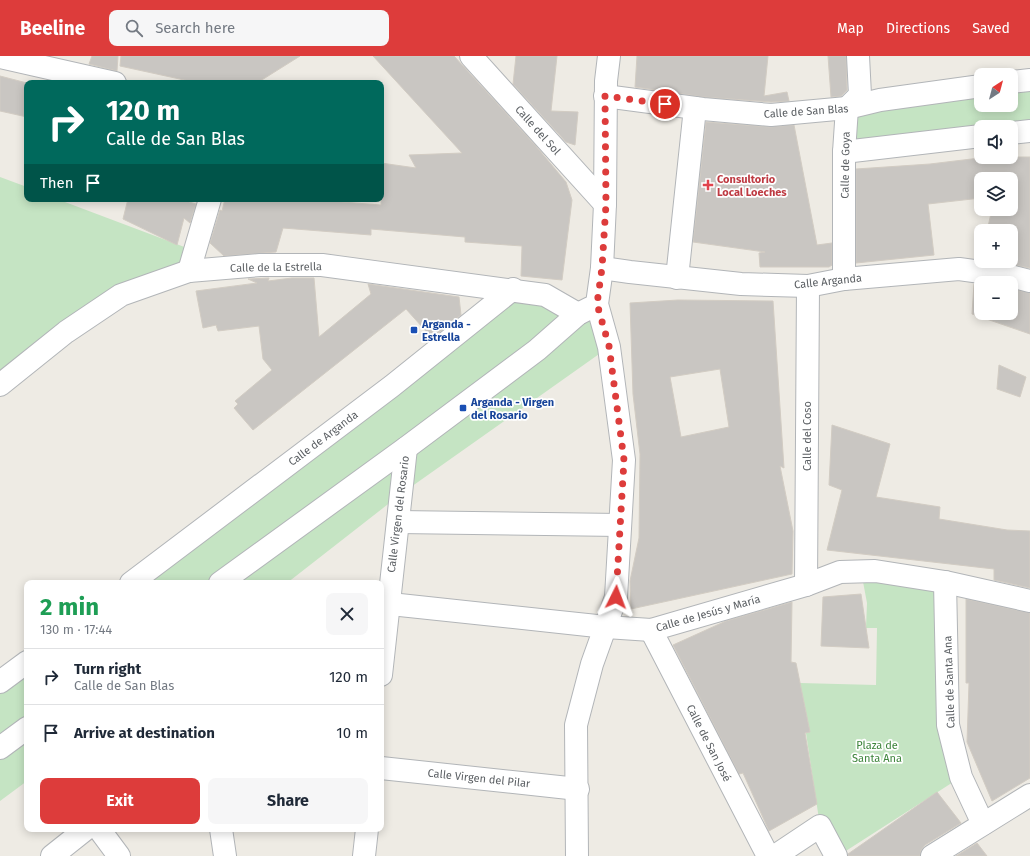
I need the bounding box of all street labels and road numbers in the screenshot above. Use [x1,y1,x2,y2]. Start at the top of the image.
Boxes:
street label: Calle de San Blas [763,102,849,121]
street label: Calle del Sol [512,103,563,158]
street label: Calle de Goya [838,131,853,199]
street label: Calle de la Estrella [230,260,322,275]
street label: Calle Arganda [793,271,863,292]
street label: Calle del Coso [801,401,814,471]
street label: Calle de Arganda [286,408,361,469]
street label: Calle Virgen del Rosario [385,455,412,573]
street label: Calle de Jesús y María [655,592,762,635]
street label: Calle de Santa Ana [941,635,958,729]
street label: Calle de San José [683,702,734,784]
street label: Calle Virgen del Pilar [427,767,532,790]

